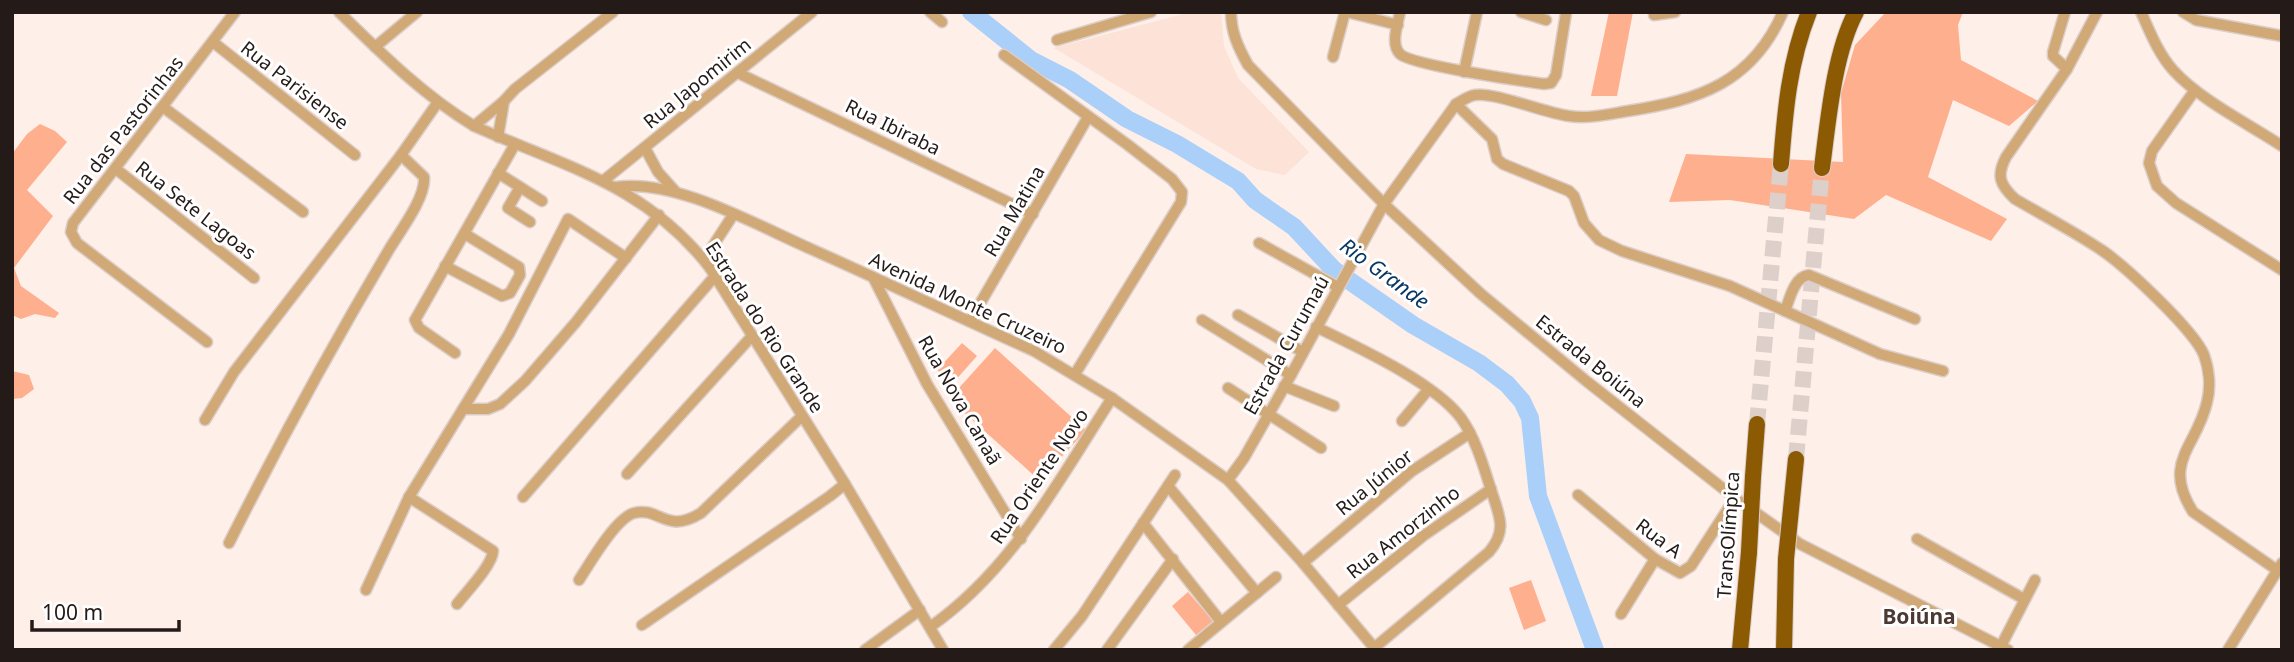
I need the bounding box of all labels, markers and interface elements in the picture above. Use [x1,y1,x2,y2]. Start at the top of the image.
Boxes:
street label: Rua Japomirim [638,32,756,134]
street label: Rua Parisiense [236,35,354,135]
street label: Rua das Pastorinhas [57,51,189,209]
street label: Rua Ibiraba [841,93,945,161]
street label: Rua Sete Lagoas [130,155,262,265]
street label: Rua Matina [977,161,1051,261]
water label: Rio Grande [1335,231,1435,315]
street label: Estrada do Rio Grande [700,236,830,418]
street label: Avenida Monte Cruzeiro [865,246,1071,360]
street label: Estrada Curumaú [1237,271,1335,419]
street label: Estrada Boiúna [1530,308,1652,414]
street label: Rua Nova Canaã [912,330,1008,470]
street label: Rua Oriente Novo [984,403,1094,549]
street label: Rua Júnior [1330,443,1418,521]
street label: TransOlímpica [1711,471,1745,599]
street label: Rua Amorzinho [1341,480,1465,584]
street label: Rua A [1631,512,1688,564]
scale bar [32,588,178,632]
text: 100 m [42,598,103,626]
district label: Boiúna [1882,602,1956,630]

